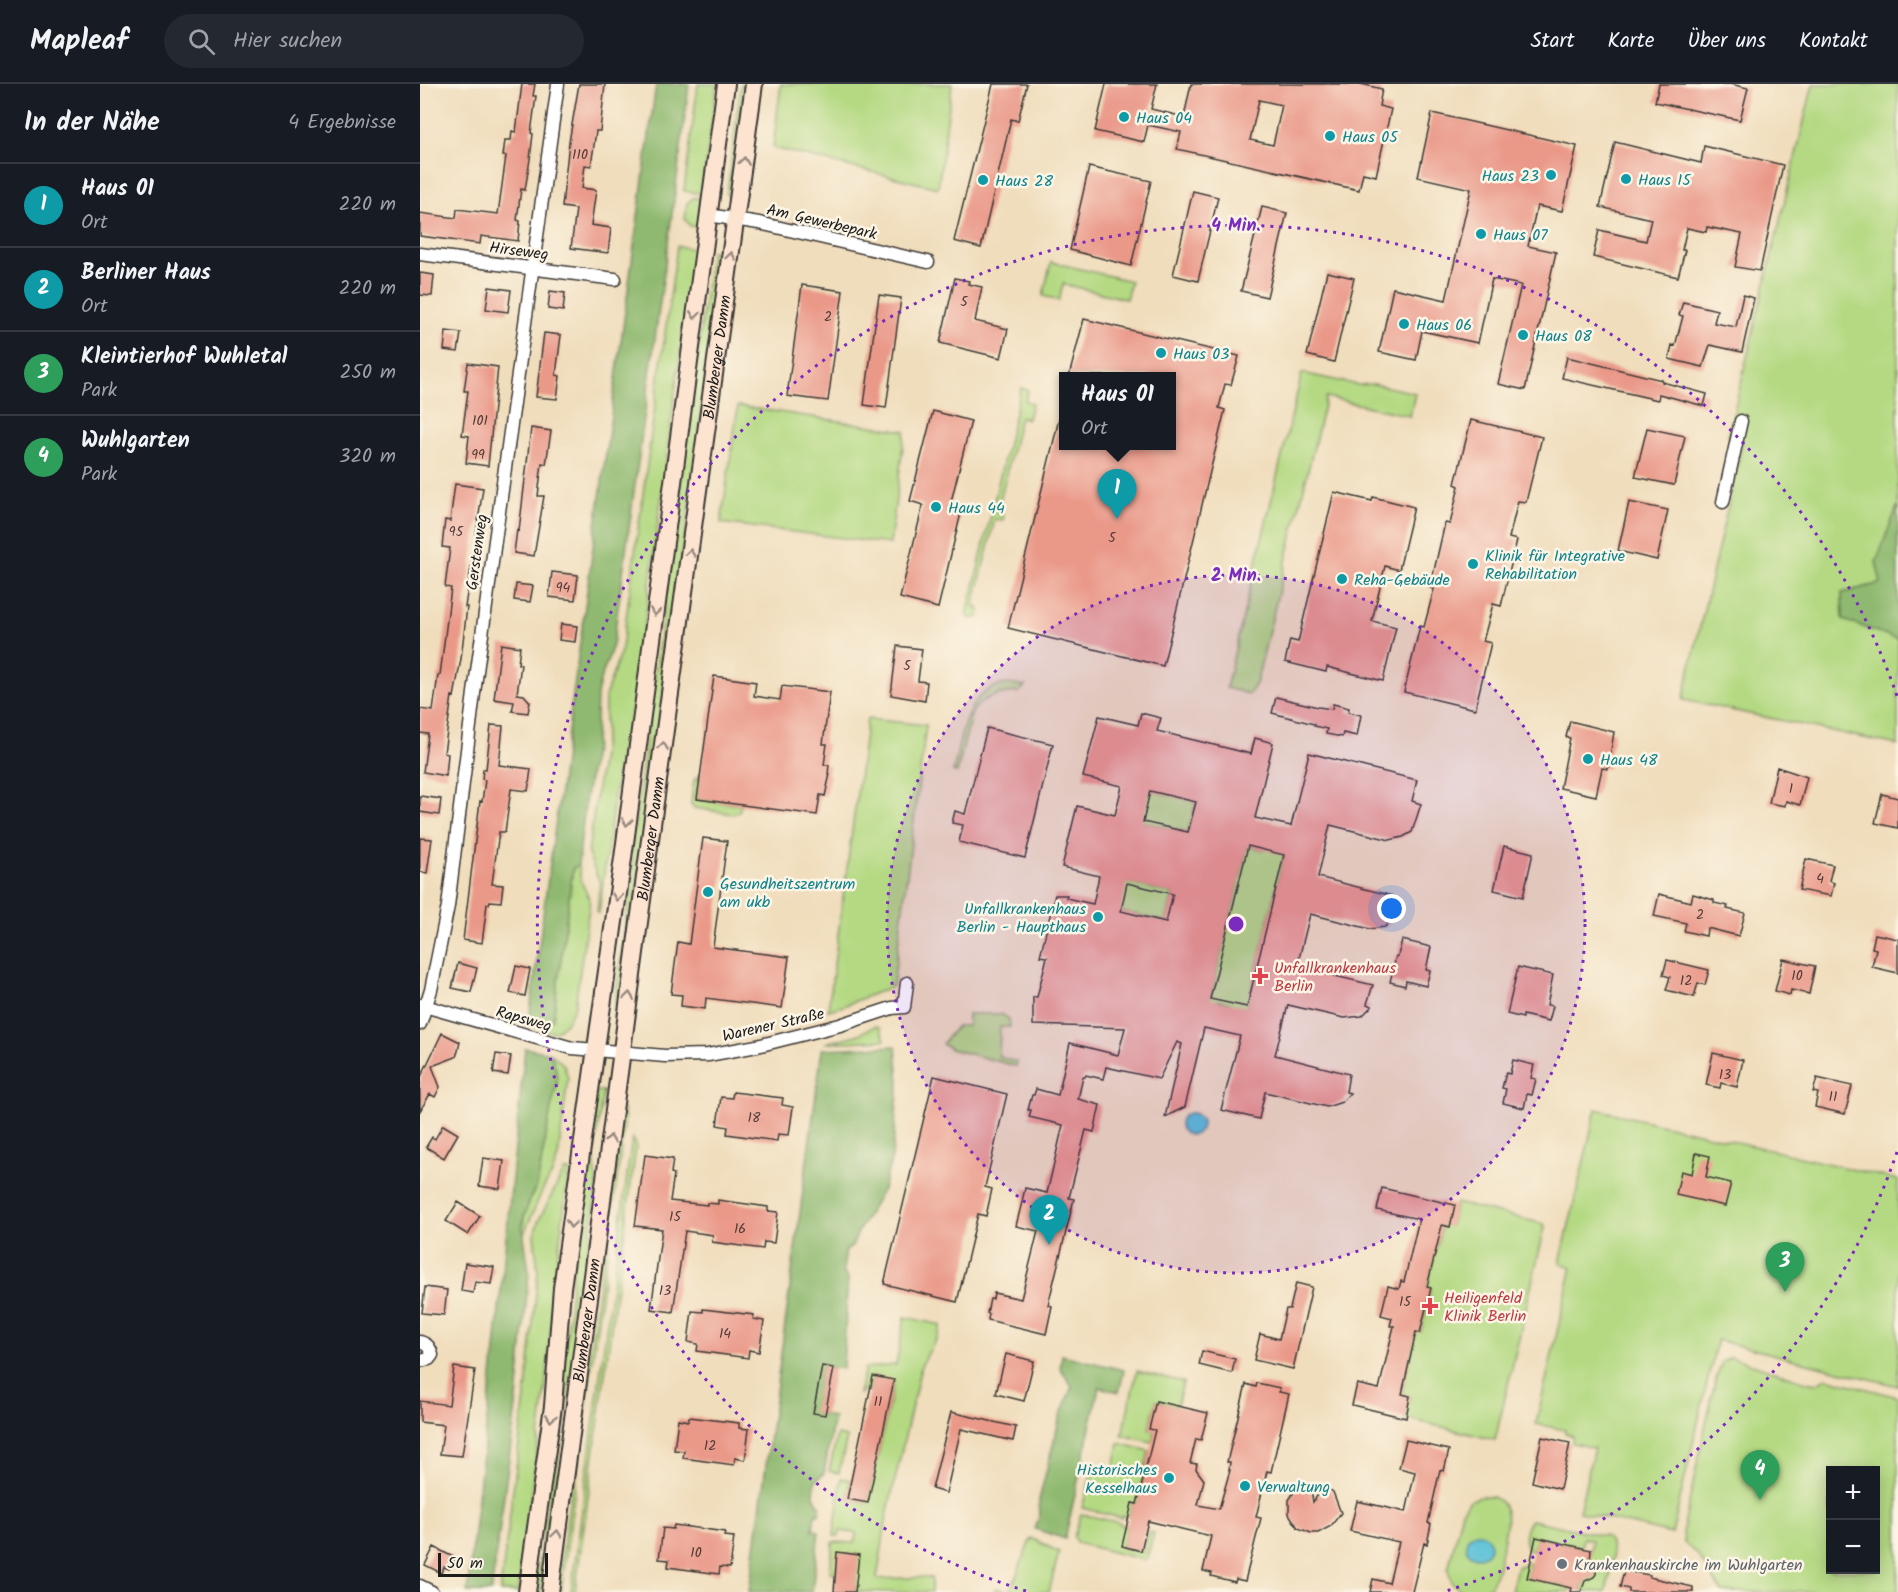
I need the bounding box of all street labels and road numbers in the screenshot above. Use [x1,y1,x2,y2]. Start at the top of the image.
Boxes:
street label: Am Gewerbepark [764,198,880,247]
street label: Hirseweg [488,235,550,268]
street label: Blumberger Damm [697,293,739,421]
street label: Gerstenweg [460,513,495,592]
street label: Blumberger Damm [631,775,672,903]
street label: Rapsweg [493,1000,554,1039]
street label: Warener Straße [720,1002,827,1049]
street label: Blumberger Damm [567,1257,608,1384]

